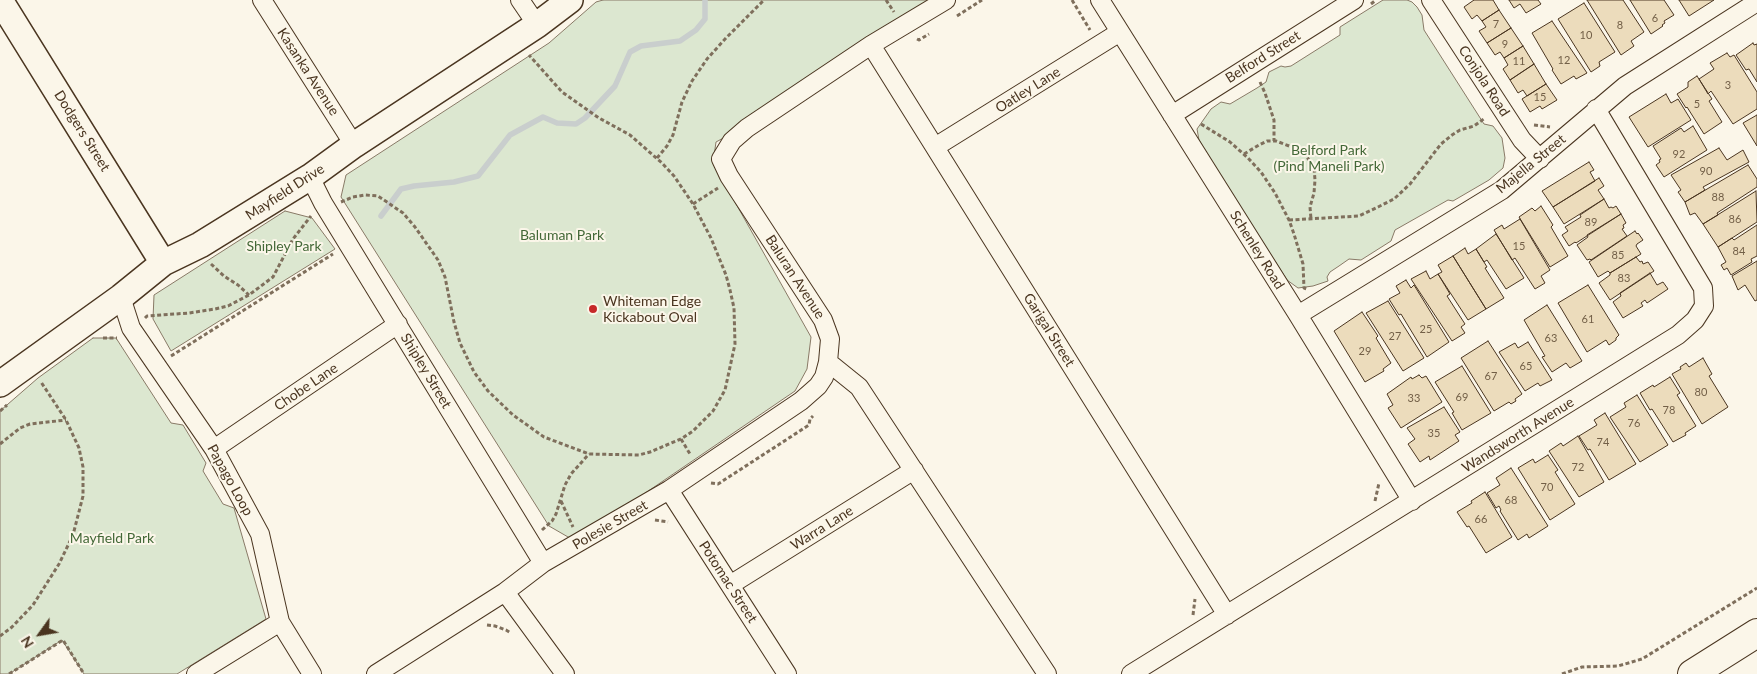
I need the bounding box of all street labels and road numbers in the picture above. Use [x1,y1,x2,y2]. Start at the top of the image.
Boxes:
street label: Kasanka Avenue [273,25,343,119]
street label: Belford Street [1222,27,1304,87]
street label: Conjola Road [1455,42,1513,120]
street label: Oatley Lane [992,63,1064,117]
street label: Dodgers Street [50,87,114,175]
street label: Majella Street [1493,131,1569,197]
street label: Mayfield Drive [243,160,327,224]
street label: Schenley Road [1226,208,1288,292]
street label: Baluran Avenue [762,232,828,322]
street label: Garigal Street [1020,290,1078,370]
street label: Shipley Street [397,330,455,412]
street label: Chobe Lane [271,360,341,414]
street label: Wandsworth Avenue [1459,394,1577,476]
street label: Papago Loop [203,441,257,519]
street label: Polesie Street [569,497,651,553]
street label: Warra Lane [788,502,856,554]
street label: Potomac Street [695,538,761,626]

